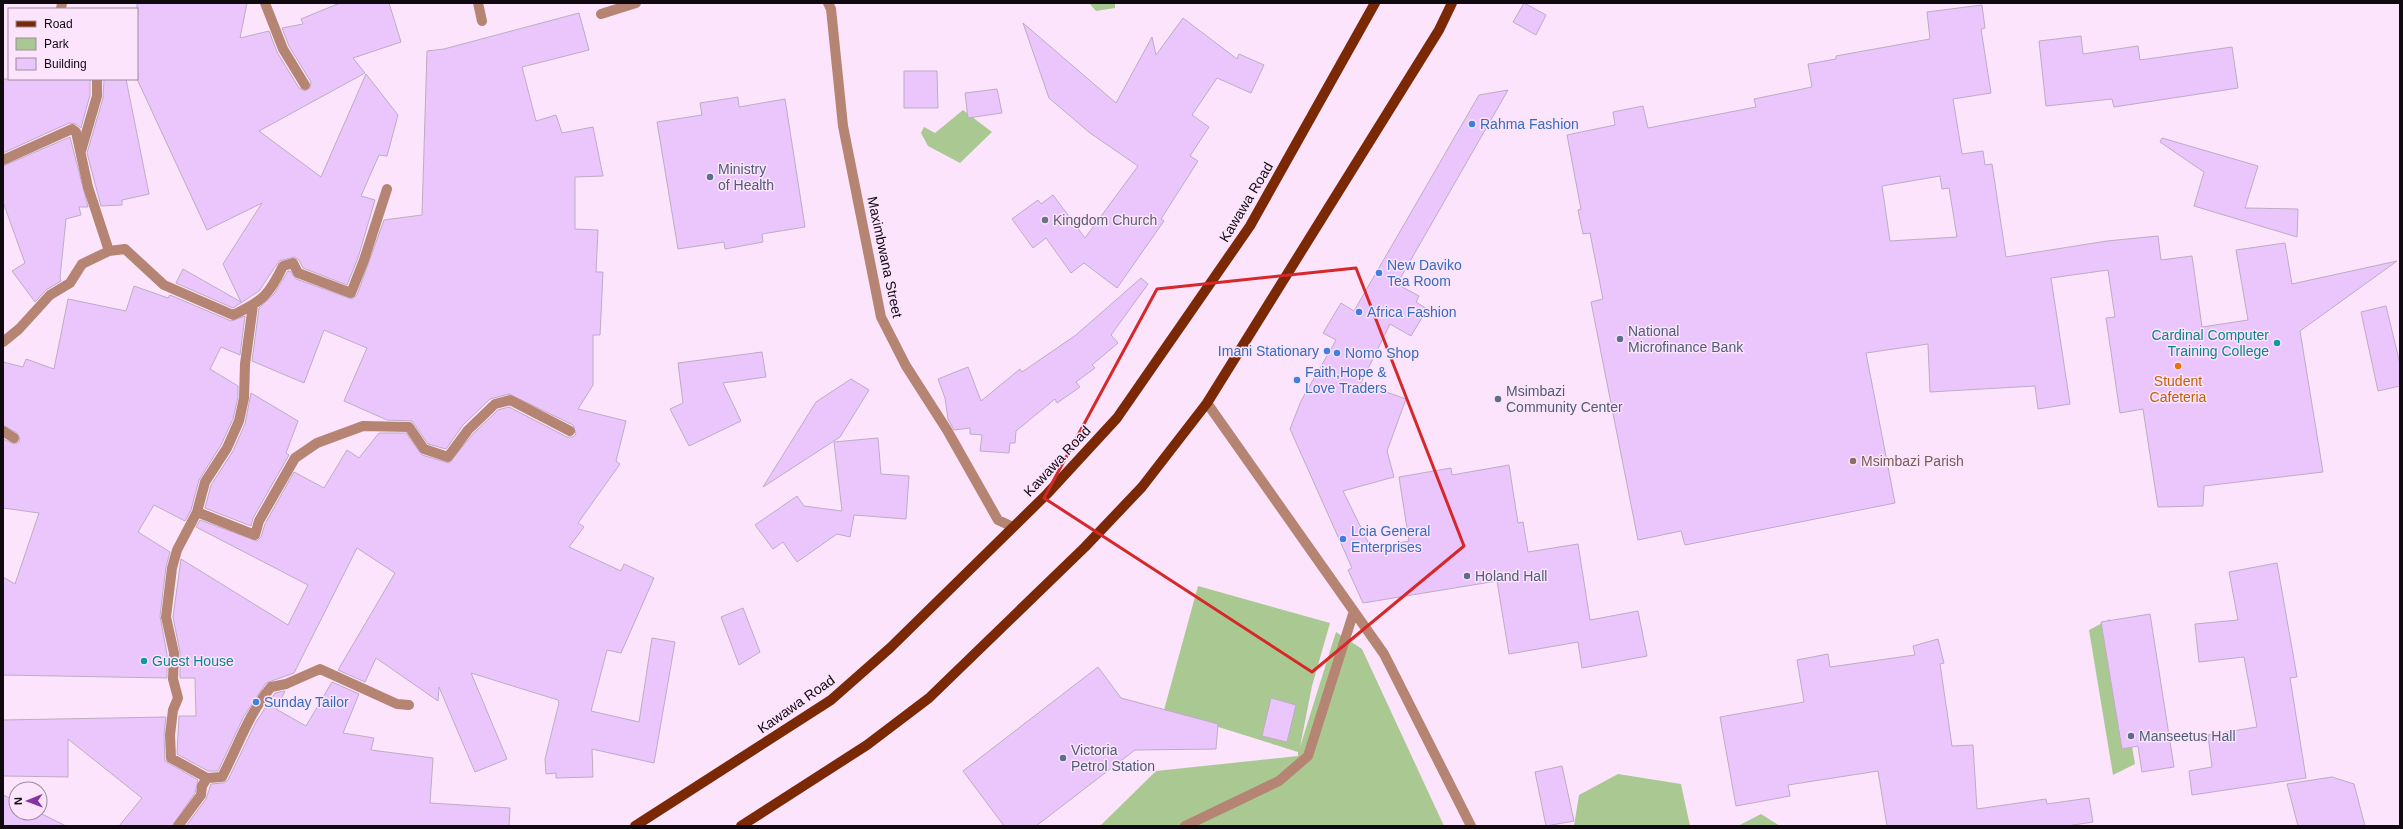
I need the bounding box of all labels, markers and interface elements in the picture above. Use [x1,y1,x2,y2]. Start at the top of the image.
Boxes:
legend [8,8,138,80]
text: Road [44,17,73,31]
text: Park [44,37,70,51]
text: Building [44,57,87,71]
place label: Rahma Fashion [1480,116,1579,132]
marker: Rahma Fashion [1467,119,1477,129]
street label: Kawawa Road [1216,159,1276,245]
place label: Ministry of Health [718,161,774,193]
marker: Ministry of Health [705,172,715,182]
street label: Maximbwana Street [864,195,906,319]
place label: Kingdom Church [1053,212,1157,228]
marker: Kingdom Church [1040,215,1050,225]
place label: New Daviko Tea Room [1387,257,1462,289]
marker: New Daviko Tea Room [1374,268,1384,278]
place label: Africa Fashion [1367,304,1456,320]
marker: Africa Fashion [1354,307,1364,317]
place label: National Microfinance Bank [1628,323,1744,355]
place label: Cardinal Computer Training College [2152,327,2269,359]
marker: National Microfinance Bank [1615,334,1625,344]
marker: Cardinal Computer Training College [2272,338,2282,348]
place label: Imani Stationary [1218,343,1319,359]
place label: Nomo Shop [1345,345,1419,361]
marker: Imani Stationary [1322,346,1332,356]
marker: Nomo Shop [1332,348,1342,358]
marker: Student Cafeteria [2173,361,2183,371]
place label: Faith,Hope & Love Traders [1305,364,1387,396]
place label: Student Cafeteria [2150,373,2207,405]
marker: Faith,Hope & Love Traders [1292,375,1302,385]
place label: Msimbazi Community Center [1506,383,1623,415]
marker: Msimbazi Community Center [1493,394,1503,404]
street label: Kawawa Road [1020,423,1094,499]
place label: Msimbazi Parish [1861,453,1964,469]
marker: Msimbazi Parish [1848,456,1858,466]
place label: Lcia General Enterprises [1351,523,1430,555]
marker: Lcia General Enterprises [1338,534,1348,544]
place label: Holand Hall [1475,568,1547,584]
marker: Holand Hall [1462,571,1472,581]
place label: Guest House [152,653,234,669]
marker: Guest House [139,656,149,666]
street label: Kawawa Road [754,672,838,736]
place label: Sunday Tailor [264,694,349,710]
marker: Sunday Tailor [251,697,261,707]
place label: Manseetus Hall [2139,728,2236,744]
marker: Manseetus Hall [2126,731,2136,741]
place label: Victoria Petrol Station [1071,742,1155,774]
marker: Victoria Petrol Station [1058,753,1068,763]
north arrow [8,781,48,821]
text: N [12,797,24,805]

